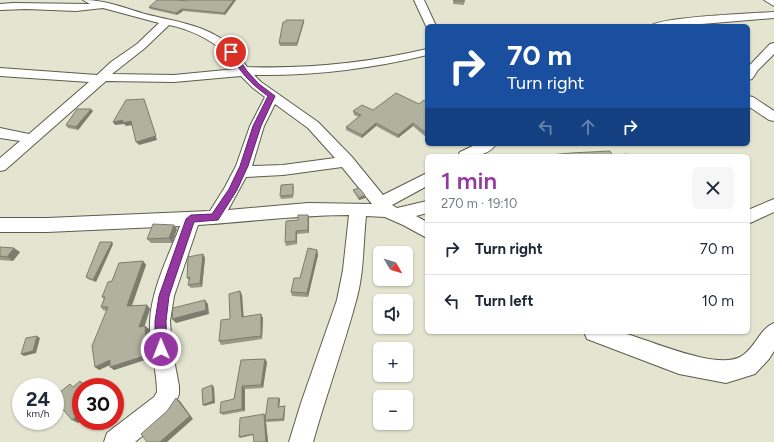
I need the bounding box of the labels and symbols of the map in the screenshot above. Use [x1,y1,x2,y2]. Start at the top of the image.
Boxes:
pin [214,35,248,69]
north arrow [373,246,413,286]
position arrow [140,328,182,370]
speed limit sign: 30 [72,378,124,430]

